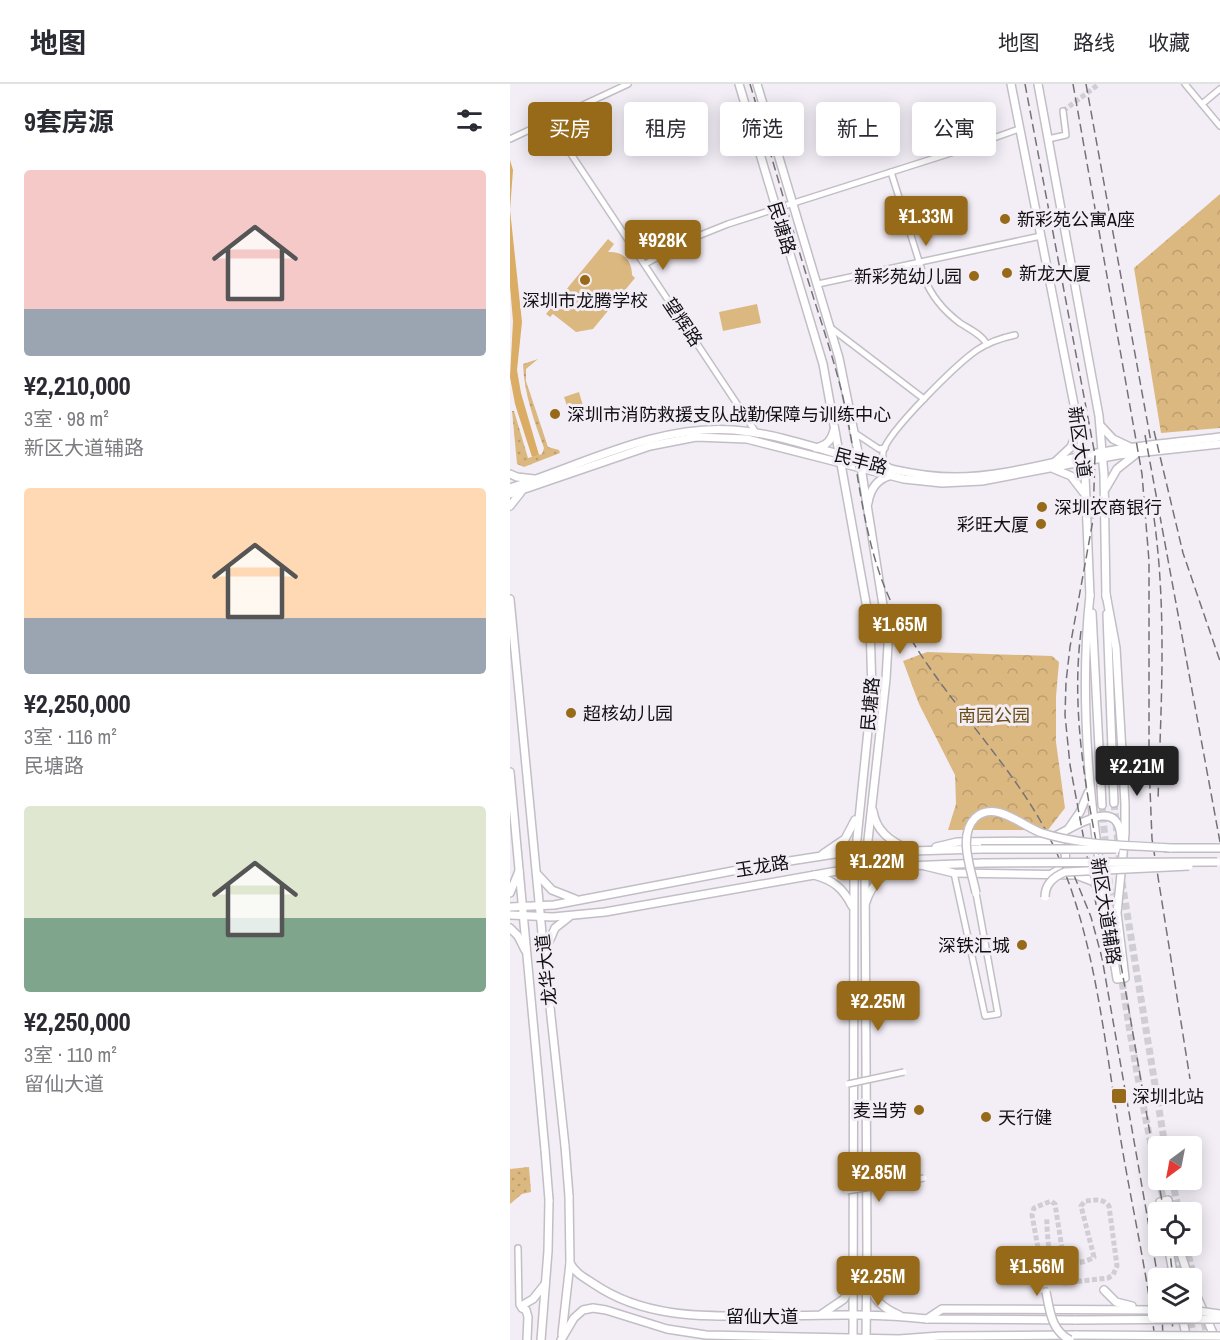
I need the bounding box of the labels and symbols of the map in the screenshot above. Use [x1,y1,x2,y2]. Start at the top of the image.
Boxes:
pin: ¥1.33M [877,196,975,247]
street label: 民塘路 [762,199,802,257]
place label: 新彩苑公寓A座 [1017,207,1135,232]
marker: 新彩苑公寓A座 [998,212,1012,226]
pin: ¥928K [621,220,705,271]
place label: 新龙大厦 [1019,261,1091,286]
place label: 新彩苑幼儿园 [854,264,962,289]
marker: 新龙大厦 [1000,266,1014,280]
marker: 新彩苑幼儿园 [967,269,981,283]
marker: 深圳市龙腾学校 [578,273,592,287]
place label: 深圳市龙腾学校 [522,288,648,313]
street label: 望辉路 [658,293,708,351]
place label: 深圳市消防救援支队战勤保障与训练中心 [567,402,891,427]
street label: 新区大道 [1063,405,1097,479]
marker: 深圳市消防救援支队战勤保障与训练中心 [548,407,562,421]
street label: 民丰路 [832,442,890,480]
place label: 深圳农商银行 [1054,495,1162,520]
marker: 深圳农商银行 [1035,500,1049,514]
place label: 彩旺大厦 [957,512,1029,537]
marker: 彩旺大厦 [1034,517,1048,531]
pin: ¥1.65M [851,604,949,655]
street label: 民塘路 [855,676,885,732]
place label: 超核幼儿园 [583,701,673,726]
park label: 南园公园 [958,703,1030,728]
marker: 超核幼儿园 [564,706,578,720]
pin: ¥2.21M [1088,746,1186,797]
pin: ¥1.22M [828,841,926,892]
street label: 玉龙路 [733,849,791,883]
street label: 新区大道辅路 [1085,856,1127,966]
street label: 龙华大道 [530,933,562,1007]
place label: 深铁汇城 [938,933,1010,958]
marker: 深铁汇城 [1015,938,1029,952]
pin: ¥2.25M [829,981,927,1032]
place label: 深圳北站 [1132,1084,1204,1109]
marker: 深圳北站 [1110,1087,1128,1105]
place label: 麦当劳 [853,1098,907,1123]
marker: 麦当劳 [912,1103,926,1117]
place label: 天行健 [998,1105,1052,1130]
marker: 天行健 [979,1110,993,1124]
north arrow [1148,1136,1202,1190]
pin: ¥2.85M [830,1152,928,1203]
pin: ¥1.56M [988,1246,1086,1297]
pin: ¥2.25M [829,1256,927,1307]
street label: 留仙大道 [726,1304,798,1329]

